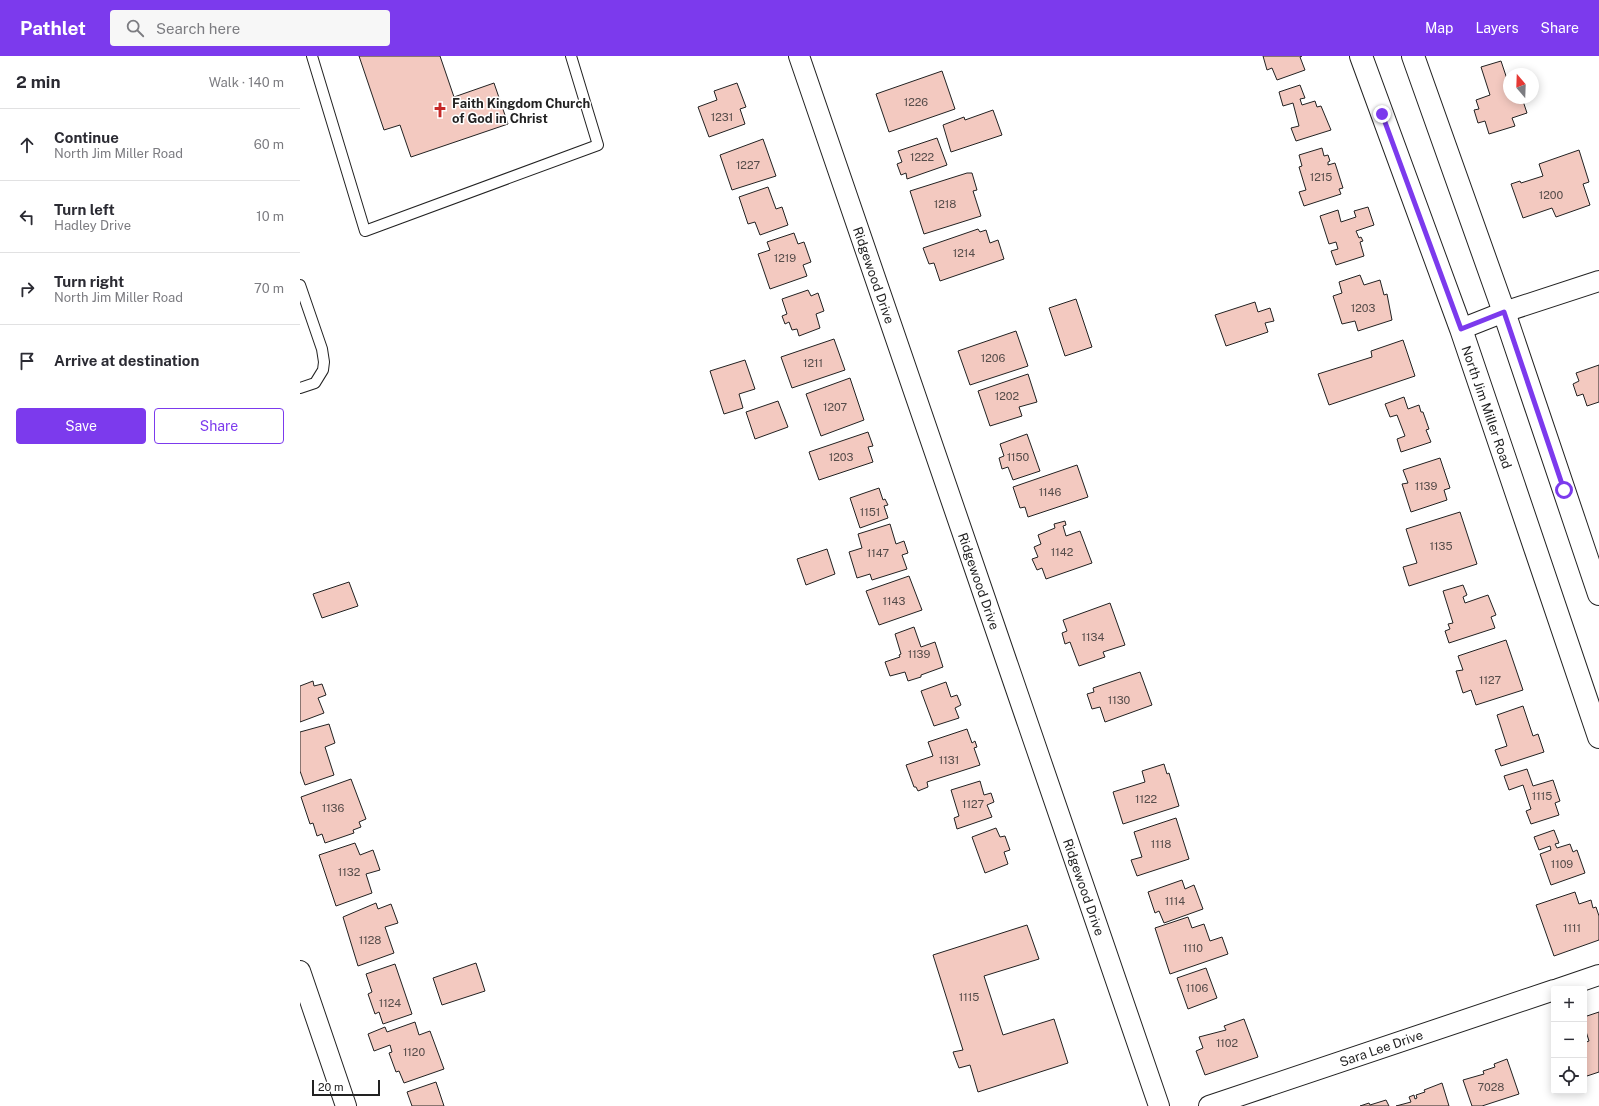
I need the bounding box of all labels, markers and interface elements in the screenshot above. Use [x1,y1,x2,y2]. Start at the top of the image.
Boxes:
search box [110,10,390,46]
text: Pathlet [20,17,86,39]
icon: search [124,17,146,39]
text: Search here [156,20,240,37]
text: Map [1425,20,1453,36]
text: Layers [1475,20,1519,36]
text: Share [1541,20,1579,36]
north arrow [1503,68,1539,104]
text: 2 min [16,72,61,92]
text: Walk · 140 m [209,75,284,90]
place label: Faith Kingdom Church of God in Christ [452,96,590,126]
house number: 1226 [904,96,928,108]
church icon: Faith Kingdom Church of God in Christ [431,101,449,119]
route end [1373,105,1391,123]
house number: 1231 [711,111,733,123]
text: Continue [54,129,119,146]
icon: ahead [16,134,38,156]
text: 60 m [254,137,284,152]
text: North Jim Miller Road [54,146,183,161]
house number: 1222 [910,151,935,163]
house number: 1227 [736,159,760,171]
house number: 1215 [1310,171,1332,183]
house number: 1200 [1539,189,1563,201]
house number: 1218 [934,198,956,210]
text: Turn left [54,201,115,218]
icon: left [16,206,38,228]
text: 10 m [256,209,284,224]
text: Hadley Drive [54,218,131,233]
street label: Ridgewood Drive [850,225,897,326]
house number: 1214 [953,247,975,259]
house number: 1219 [774,252,796,264]
text: Turn right [54,273,124,290]
icon: right [16,278,38,300]
text: 70 m [254,281,284,296]
text: North Jim Miller Road [54,290,183,305]
house number: 1203 [1351,302,1375,314]
street label: North Jim Miller Road [1458,344,1515,471]
icon: arrive [16,350,38,372]
text: Arrive at destination [54,352,199,369]
house number: 1206 [981,352,1005,364]
house number: 1211 [803,357,823,369]
house number: 1202 [995,390,1020,402]
house number: 1207 [823,401,847,413]
button: Save [16,408,146,444]
button: Share [154,408,284,444]
house number: 1203 [829,451,853,463]
house number: 1150 [1007,451,1030,463]
house number: 1139 [1415,480,1437,492]
route start [1555,481,1573,499]
house number: 1146 [1039,486,1062,498]
house number: 1151 [860,506,880,518]
street label: Ridgewood Drive [955,531,1002,632]
house number: 1135 [1430,540,1452,552]
house number: 1142 [1051,546,1074,558]
house number: 1147 [867,547,890,559]
house number: 1143 [883,595,905,607]
house number: 1134 [1082,631,1104,643]
house number: 1139 [908,648,930,660]
house number: 1127 [1479,674,1501,686]
house number: 1130 [1108,694,1131,706]
house number: 1131 [939,754,959,766]
house number: 1115 [1532,790,1552,802]
house number: 1122 [1135,793,1157,805]
house number: 1127 [962,798,984,810]
house number: 1136 [322,802,344,814]
street label: Ridgewood Drive [1060,837,1107,938]
house number: 1118 [1151,838,1171,850]
house number: 1109 [1551,858,1573,870]
house number: 1132 [338,866,361,878]
house number: 1114 [1165,895,1185,907]
house number: 1111 [1563,922,1581,934]
house number: 1128 [359,934,381,946]
house number: 1110 [1183,942,1203,954]
house number: 1106 [1186,982,1208,994]
map controls [1551,986,1587,1094]
button: + [1551,986,1587,1022]
house number: 1115 [959,991,979,1003]
house number: 1124 [379,997,401,1009]
button: − [1551,1022,1587,1058]
street label: Sara Lee Drive [1337,1027,1425,1070]
house number: 1102 [1216,1037,1239,1049]
house number: 1120 [403,1046,425,1058]
button: locate [1551,1058,1587,1094]
scale bar [312,1078,380,1097]
text: 20 m [318,1081,343,1093]
house number: 7028 [1478,1081,1504,1093]

